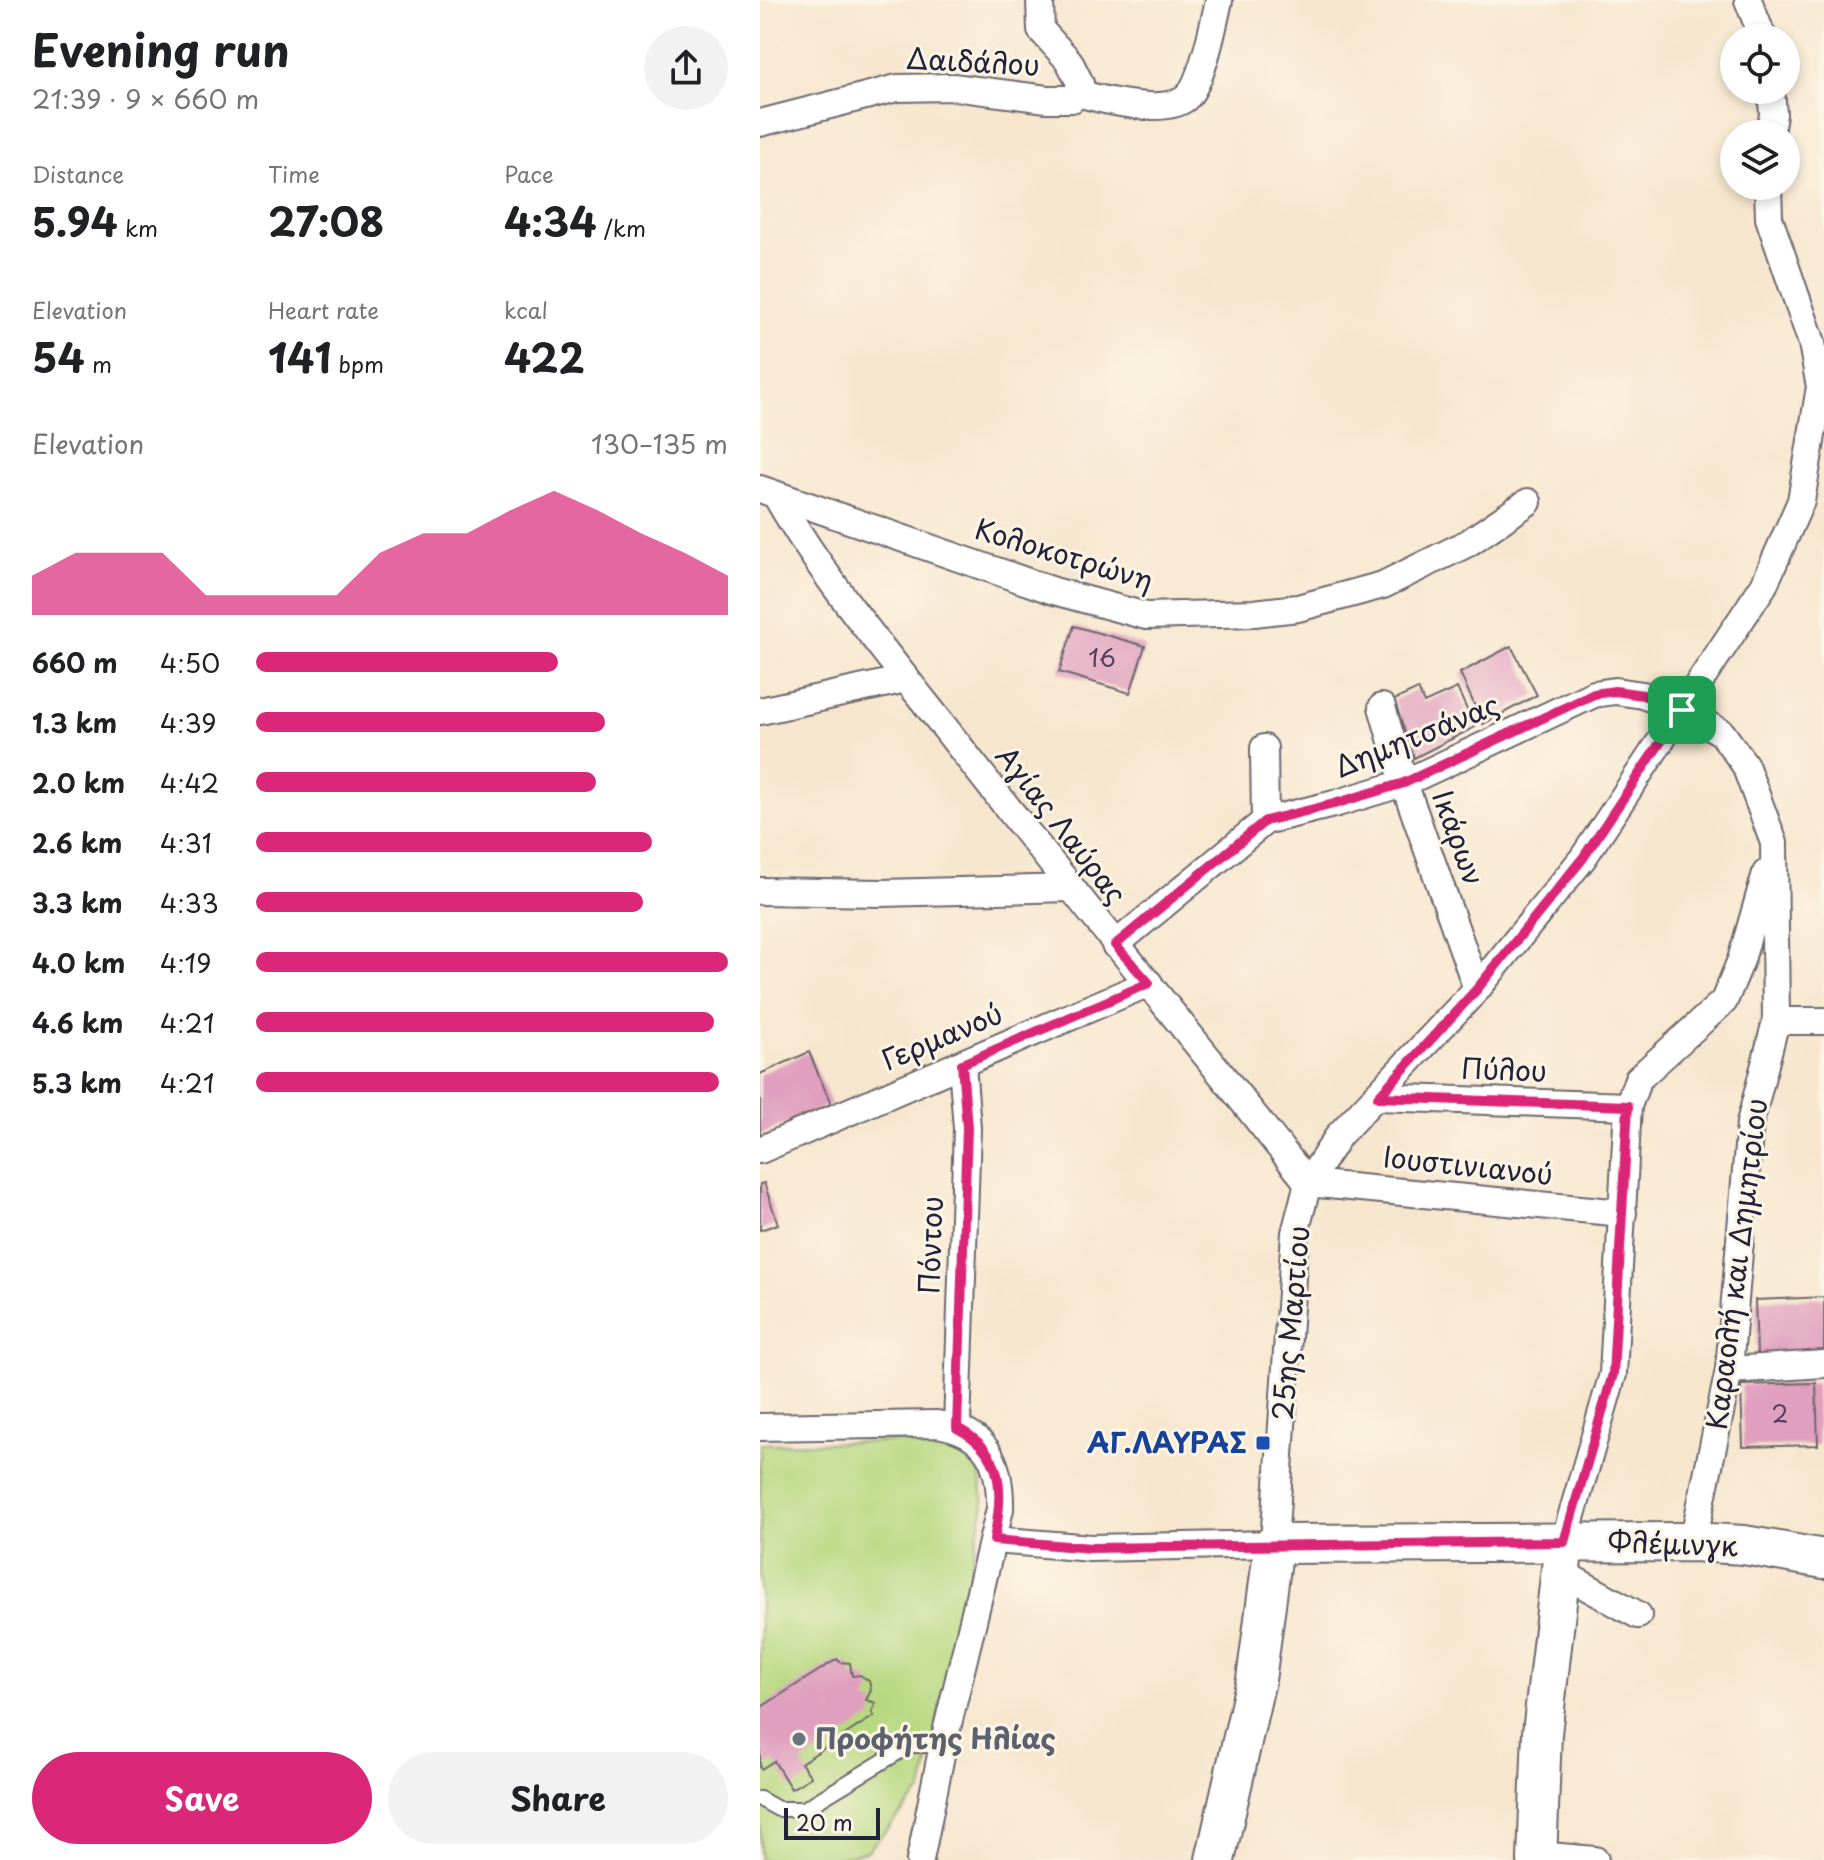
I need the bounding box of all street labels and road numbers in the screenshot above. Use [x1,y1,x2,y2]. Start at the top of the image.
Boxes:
street label: Δαιδάλου [905,36,1041,85]
street label: Κολοκοτρώνη [970,506,1159,601]
street label: Δημητσάνας [1328,682,1505,787]
street label: Αγίας Λαύρας [986,736,1138,913]
street label: Ικάρων [1422,784,1496,891]
street label: Γερμανού [874,991,1009,1080]
street label: Πύλου [1460,1046,1548,1091]
street label: Καραολή και Δημητρίου [1694,1096,1777,1432]
street label: Ιουστινιανού [1381,1134,1555,1195]
street label: Πόντου [906,1195,953,1295]
street label: 25ης Μαρτίου [1260,1224,1319,1422]
street label: Φλέμινγκ [1607,1519,1739,1566]

